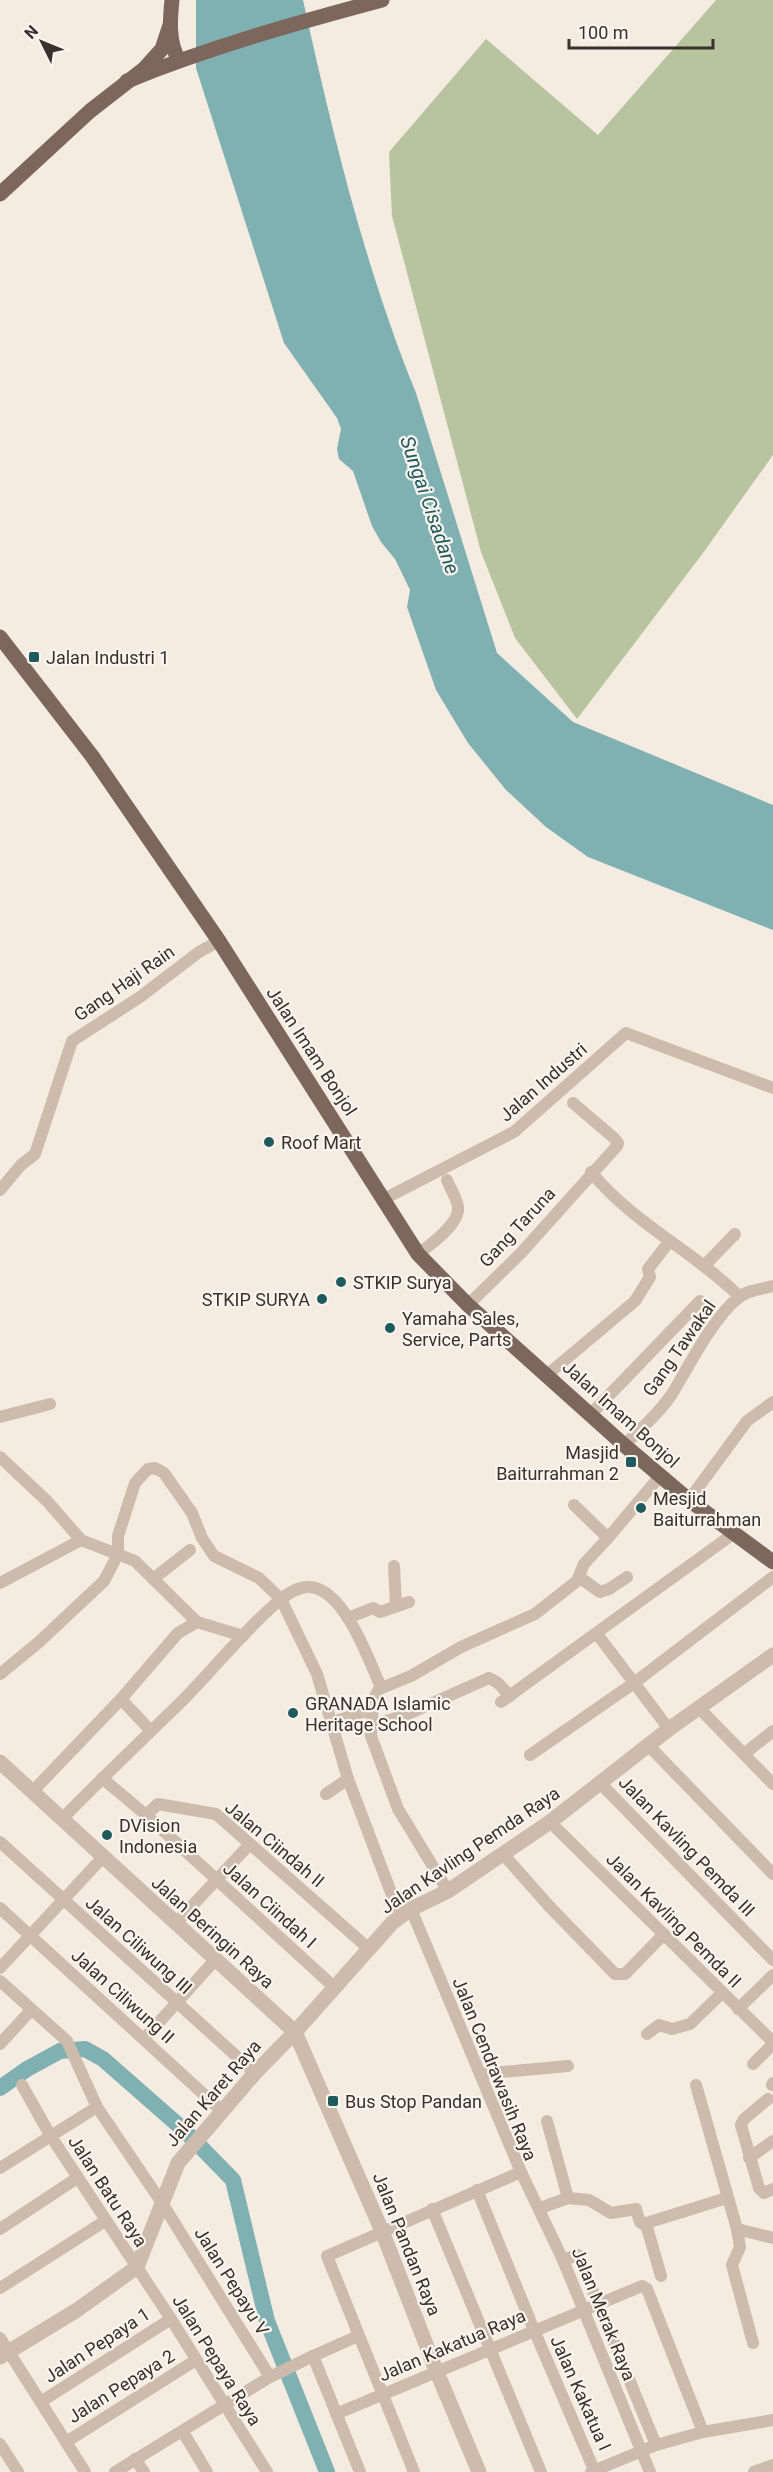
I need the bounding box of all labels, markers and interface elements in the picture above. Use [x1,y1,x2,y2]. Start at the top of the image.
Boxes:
north arrow [12,12,72,72]
scale bar [569,12,713,50]
text: N [21,22,42,43]
text: 100 m [578,22,629,43]
water label: Sungai Cisadane [395,433,465,577]
place label: Jalan Industri 1 [46,647,169,668]
marker: Jalan Industri 1 [27,650,41,664]
street label: Gang Haji Rain [70,941,178,1025]
street label: Jalan Imam Bonjol [263,983,361,1119]
street label: Jalan Industri [495,1038,591,1126]
place label: Roof Mart [281,1132,361,1153]
marker: Roof Mart [262,1135,276,1149]
street label: Gang Taruna [475,1183,559,1271]
place label: STKIP Surya [353,1272,451,1293]
marker: STKIP Surya [334,1275,348,1289]
place label: STKIP SURYA [202,1289,310,1310]
marker: STKIP SURYA [315,1292,329,1306]
street label: Gang Tawakal [638,1296,720,1400]
place label: Yamaha Sales, Service, Parts [402,1308,519,1350]
marker: Yamaha Sales, Service, Parts [383,1321,397,1335]
street label: Jalan Imam Bonjol [558,1356,684,1472]
place label: Masjid Baiturrahman 2 [496,1442,619,1484]
marker: Masjid Baiturrahman 2 [624,1455,638,1469]
place label: Mesjid Baiturrahman [653,1488,761,1530]
marker: Mesjid Baiturrahman [634,1501,648,1515]
place label: GRANADA Islamic Heritage School [305,1693,451,1735]
marker: GRANADA Islamic Heritage School [286,1706,300,1720]
street label: Jalan Kavling Pemda III [614,1771,760,1921]
street label: Jalan Kavling Pemda Raya [377,1782,563,1918]
street label: Jalan Ciindah II [221,1796,329,1892]
place label: DVision Indonesia [119,1815,197,1857]
marker: DVision Indonesia [100,1828,114,1842]
street label: Jalan Kavling Pemda II [602,1848,746,1992]
street label: Jalan Ciindah I [219,1858,321,1952]
street label: Jalan Beringin Raya [148,1872,278,1992]
street label: Jalan Ciliwung III [81,1892,197,1998]
street label: Jalan Ciliwung II [67,1944,179,2048]
street label: Jalan Cendrawasih Raya [449,1974,541,2164]
street label: Jalan Karet Raya [161,2035,265,2151]
place label: Bus Stop Pandan [345,2091,482,2112]
marker: Bus Stop Pandan [326,2094,340,2108]
street label: Jalan Batu Raya [64,2131,152,2251]
street label: Jalan Pandan Raya [369,2169,445,2319]
street label: Jalan Pepayu V [190,2223,274,2339]
street label: Jalan Merak Raya [568,2244,640,2384]
street label: Jalan Pepaya Raya [168,2291,266,2429]
street label: Jalan Pepaya 1 [40,2303,154,2387]
street label: Jalan Kakatua Raya [376,2305,528,2385]
street label: Jalan Kakatua I [546,2332,616,2454]
street label: Jalan Pepaya 2 [64,2345,178,2427]

